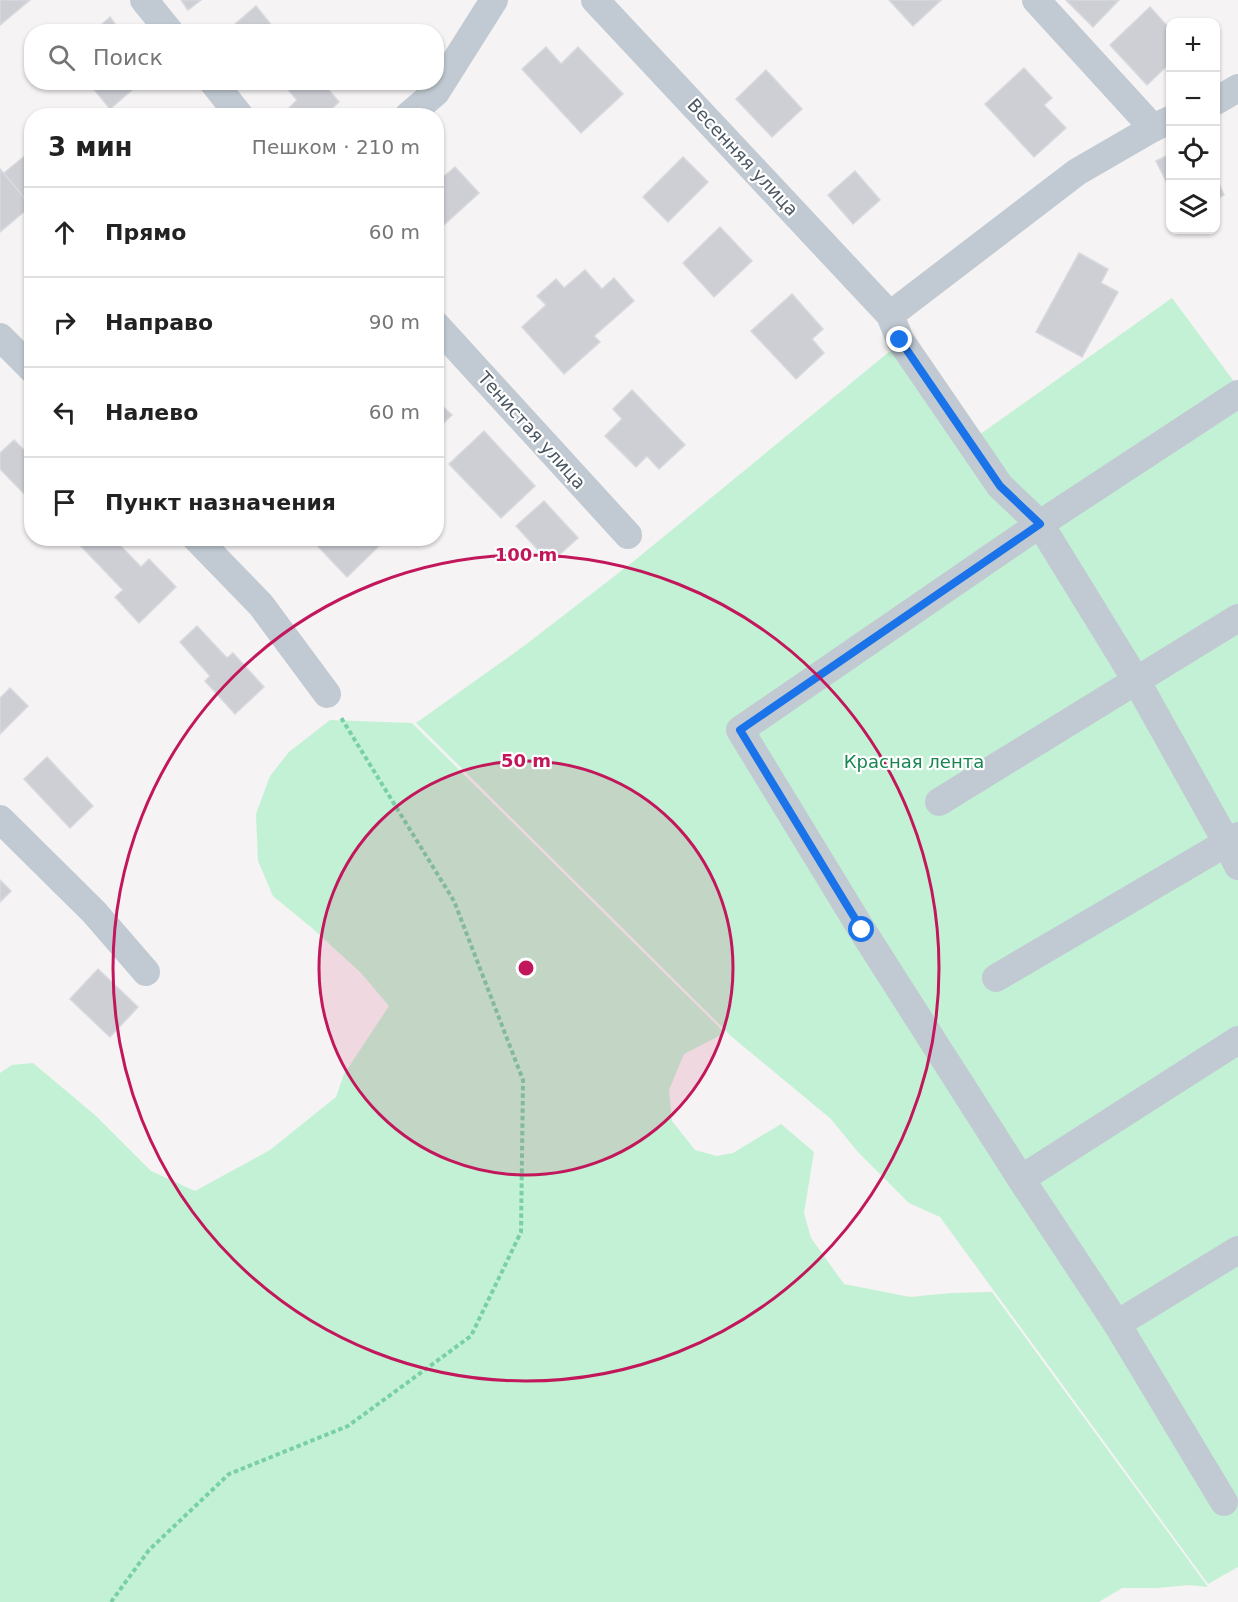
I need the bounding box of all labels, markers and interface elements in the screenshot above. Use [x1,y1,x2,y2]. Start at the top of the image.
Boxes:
map controls [1166,18,1220,234]
button: + [1166,18,1220,72]
search box [24,24,444,90]
icon: search [45,41,78,74]
text: Поиск [93,45,163,70]
button: − [1166,72,1220,126]
street label: Весенняя улица [683,94,803,220]
button: locate [1166,126,1220,180]
text: 3 мин [48,132,133,162]
text: Пешком · 210 m [252,135,420,159]
button: layers [1166,180,1220,234]
icon: ahead [48,216,81,249]
text: Прямо [105,220,186,245]
text: 60 m [369,220,420,244]
icon: right [48,306,81,339]
text: Направо [105,310,213,335]
text: 90 m [369,310,420,334]
route end [886,326,912,352]
street label: Тенистая улица [473,366,590,493]
icon: left [48,396,81,429]
text: Налево [105,400,198,425]
text: 60 m [369,400,420,424]
icon: arrive [48,486,81,519]
text: Пункт назначения [105,490,336,515]
text: 100 m [495,544,557,565]
text: 50 m [501,750,551,771]
park label: Красная лента [844,751,984,772]
route start [848,916,874,942]
centre of rings [516,958,536,978]

